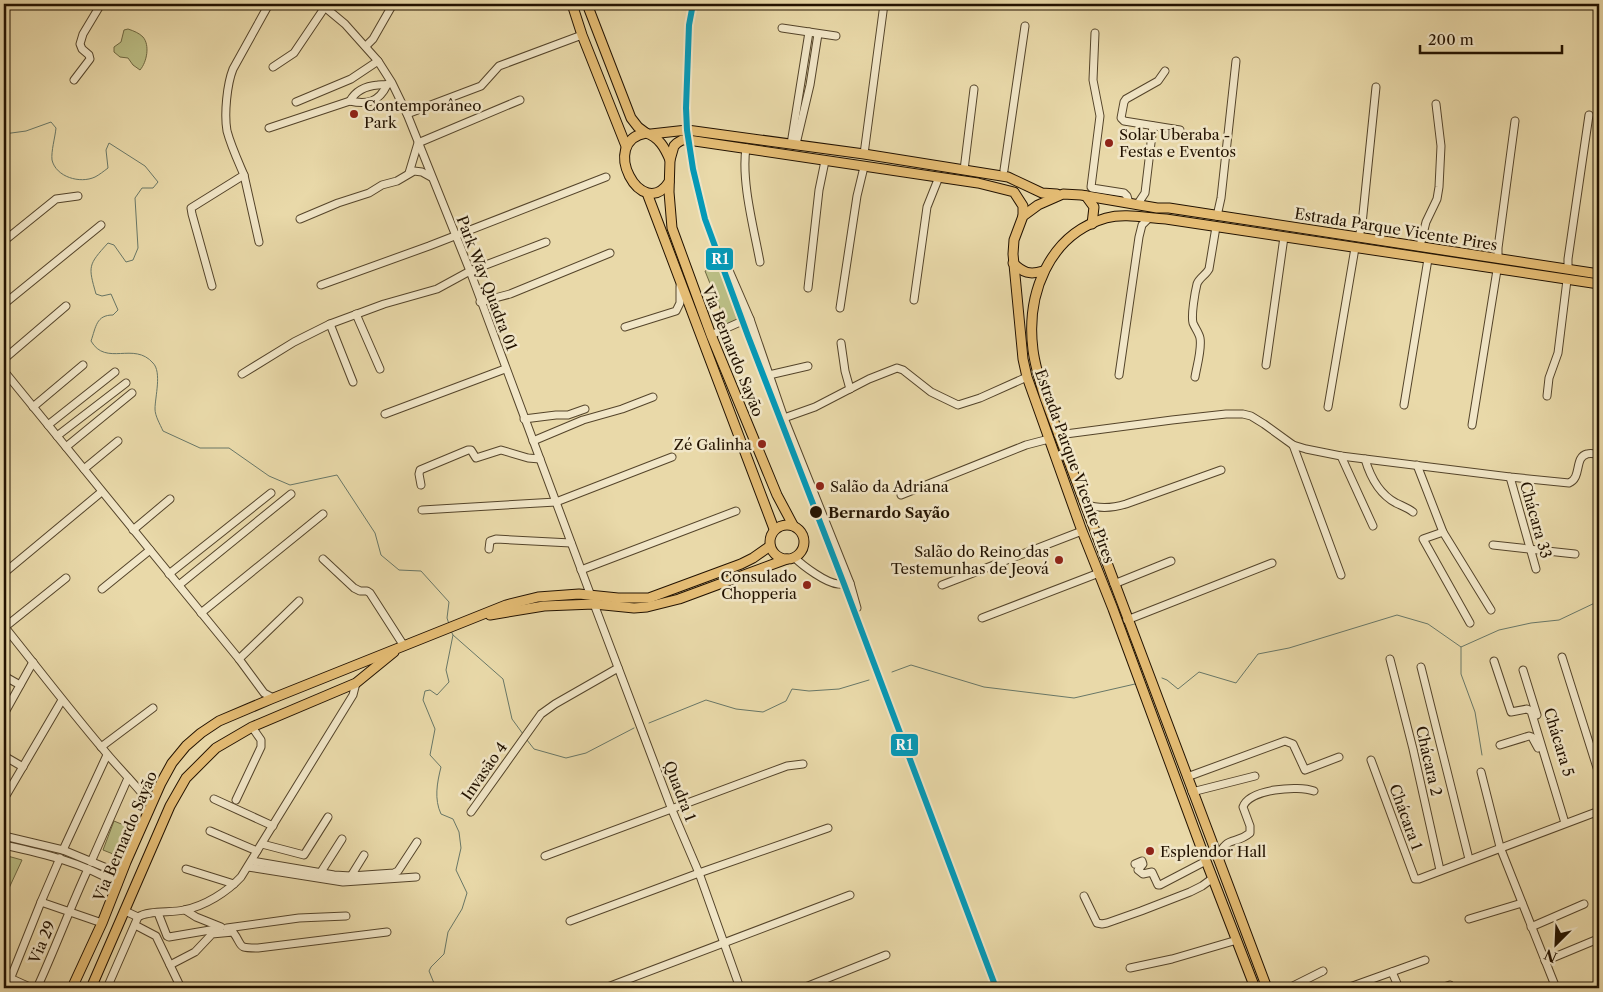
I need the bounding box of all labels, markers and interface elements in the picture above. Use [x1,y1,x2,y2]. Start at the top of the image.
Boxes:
scale bar [1420,22,1563,54]
text: 200 m [1428,30,1474,49]
place label: Contemporâneo Park [364,96,481,132]
marker: Contemporâneo Park [348,108,360,120]
place label: Solar Uberaba - Festas e Eventos [1119,125,1236,161]
marker: Solar Uberaba - Festas e Eventos [1103,137,1115,149]
street label: Estrada Parque Vicente Pires [1293,204,1499,254]
street label: Park Way Quadra 01 [453,213,522,354]
line badge: R1 [705,247,734,271]
text: R1 [711,250,729,268]
street label: Via Bernardo Sayão [698,282,768,419]
street label: Estrada Parque Vicente Pires [1031,366,1119,566]
place label: Zé Galinha [674,435,752,454]
marker: Zé Galinha [756,438,768,450]
place label: Salão da Adriana [830,477,949,496]
street label: Chácara 33 [1516,479,1556,561]
marker: Salão da Adriana [814,480,826,492]
place label: Bernardo Sayão [828,503,950,522]
marker: Bernardo Sayão [808,504,824,520]
place label: Salão do Reino das Testemunhas de Jeová [891,542,1049,578]
marker: Salão do Reino das Testemunhas de Jeová [1053,554,1065,566]
place label: Consulado Chopperia [720,567,797,603]
marker: Consulado Chopperia [801,579,813,591]
street label: Chácara 5 [1540,705,1578,779]
street label: Chácara 2 [1412,724,1446,798]
line badge: R1 [890,733,919,757]
text: R1 [895,736,913,754]
street label: Invasão 4 [457,738,511,804]
street label: Quadra 1 [660,758,700,824]
street label: Via Bernardo Sayão [89,768,161,905]
street label: Chácara 1 [1385,781,1427,853]
place label: Esplendor Hall [1160,842,1267,861]
marker: Esplendor Hall [1144,845,1156,857]
street label: Via 29 [24,918,59,967]
north arrow [1530,920,1580,970]
text: N [1541,945,1560,967]

